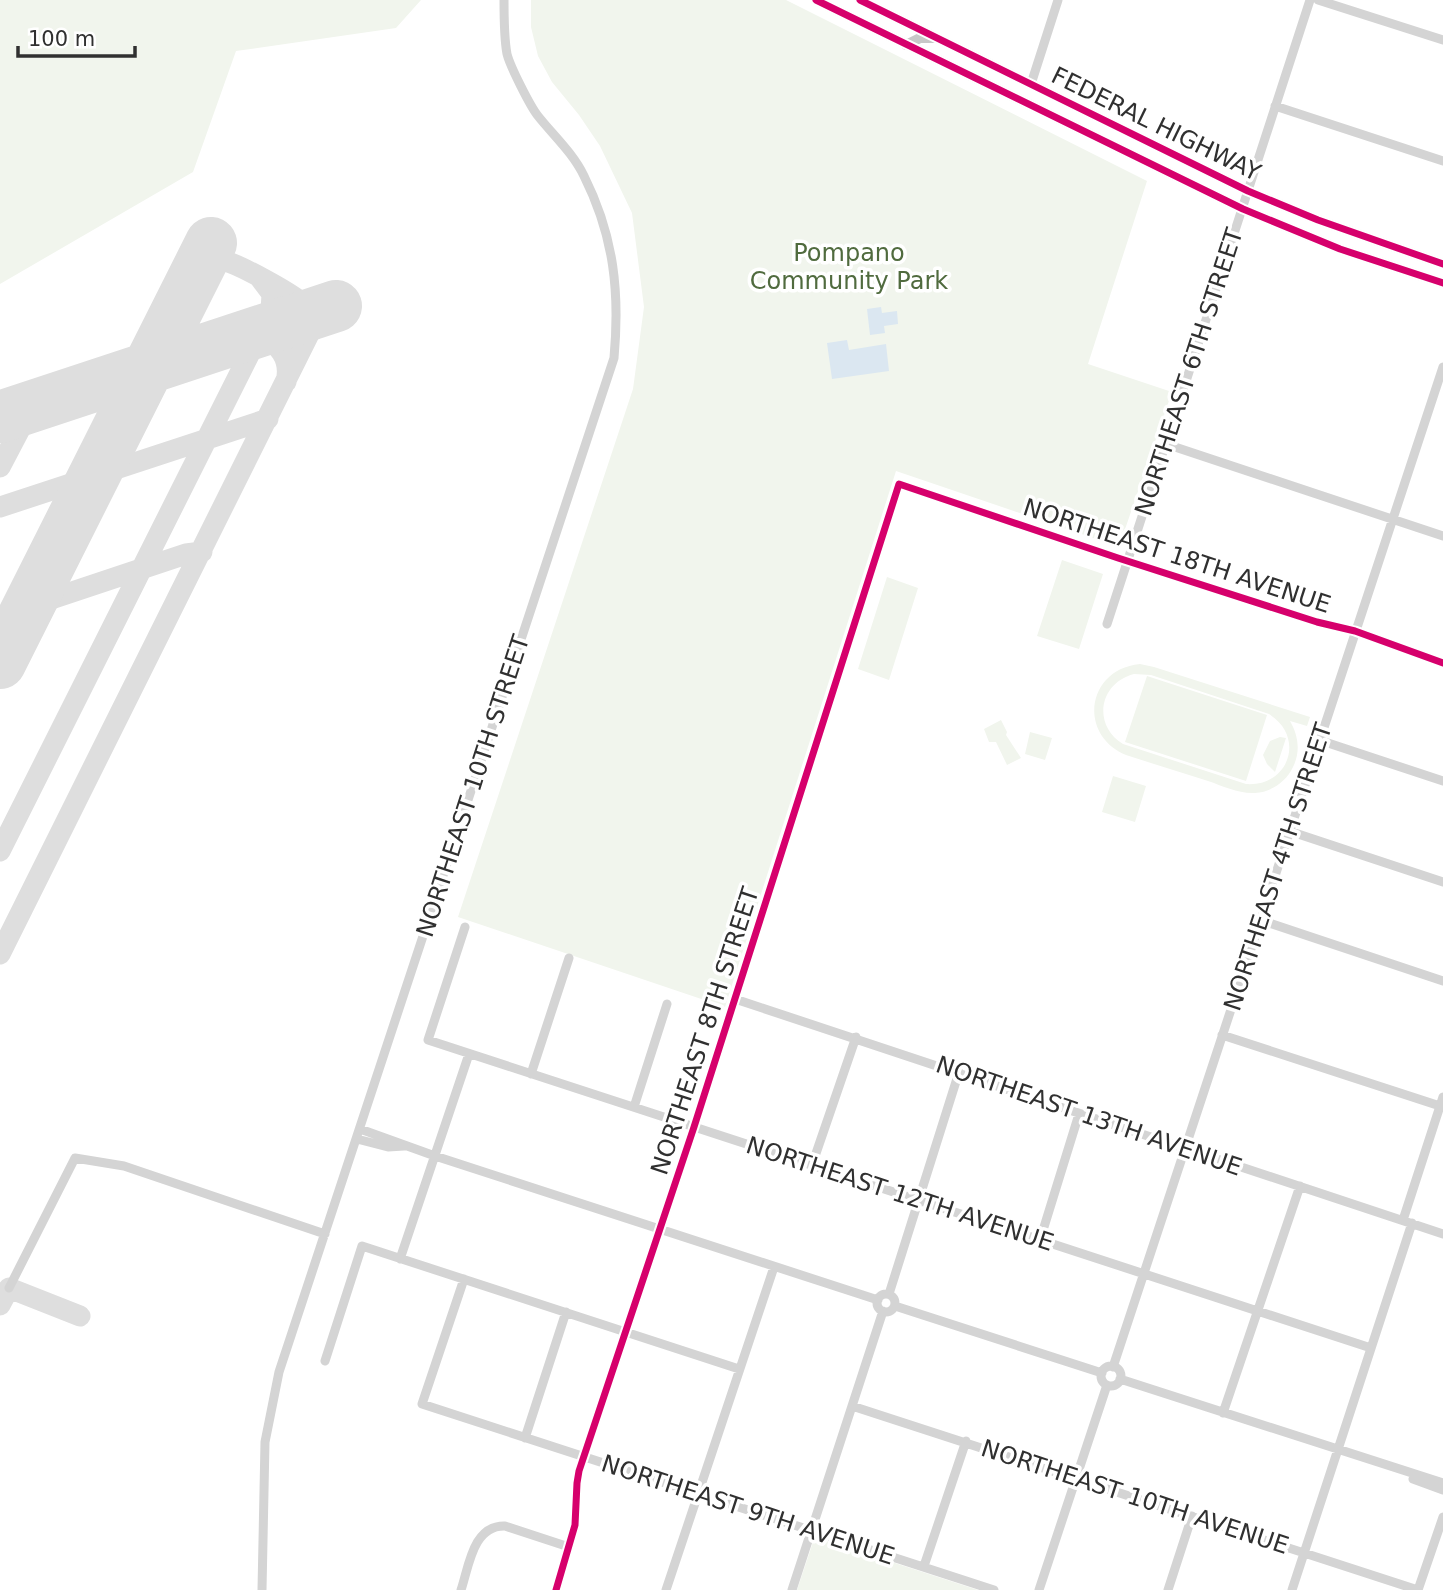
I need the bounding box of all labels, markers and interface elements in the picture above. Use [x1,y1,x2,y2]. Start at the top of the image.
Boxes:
scale bar [18,14,135,58]
text: 100 m [28,27,95,51]
street label: FEDERAL HIGHWAY [1047,61,1265,187]
street label: NORTHEAST 6TH STREET [1129,224,1249,519]
park label: Pompano Community Park [750,239,948,295]
street label: NORTHEAST 18TH AVENUE [1020,493,1334,619]
street label: NORTHEAST 10TH STREET [411,631,535,941]
street label: NORTHEAST 4TH STREET [1218,719,1338,1014]
street label: NORTHEAST 8TH STREET [645,883,765,1178]
street label: NORTHEAST 13TH AVENUE [932,1050,1246,1182]
street label: NORTHEAST 12TH AVENUE [743,1131,1057,1257]
street label: NORTHEAST 10TH AVENUE [978,1434,1292,1560]
street label: NORTHEAST 9TH AVENUE [598,1449,898,1571]

